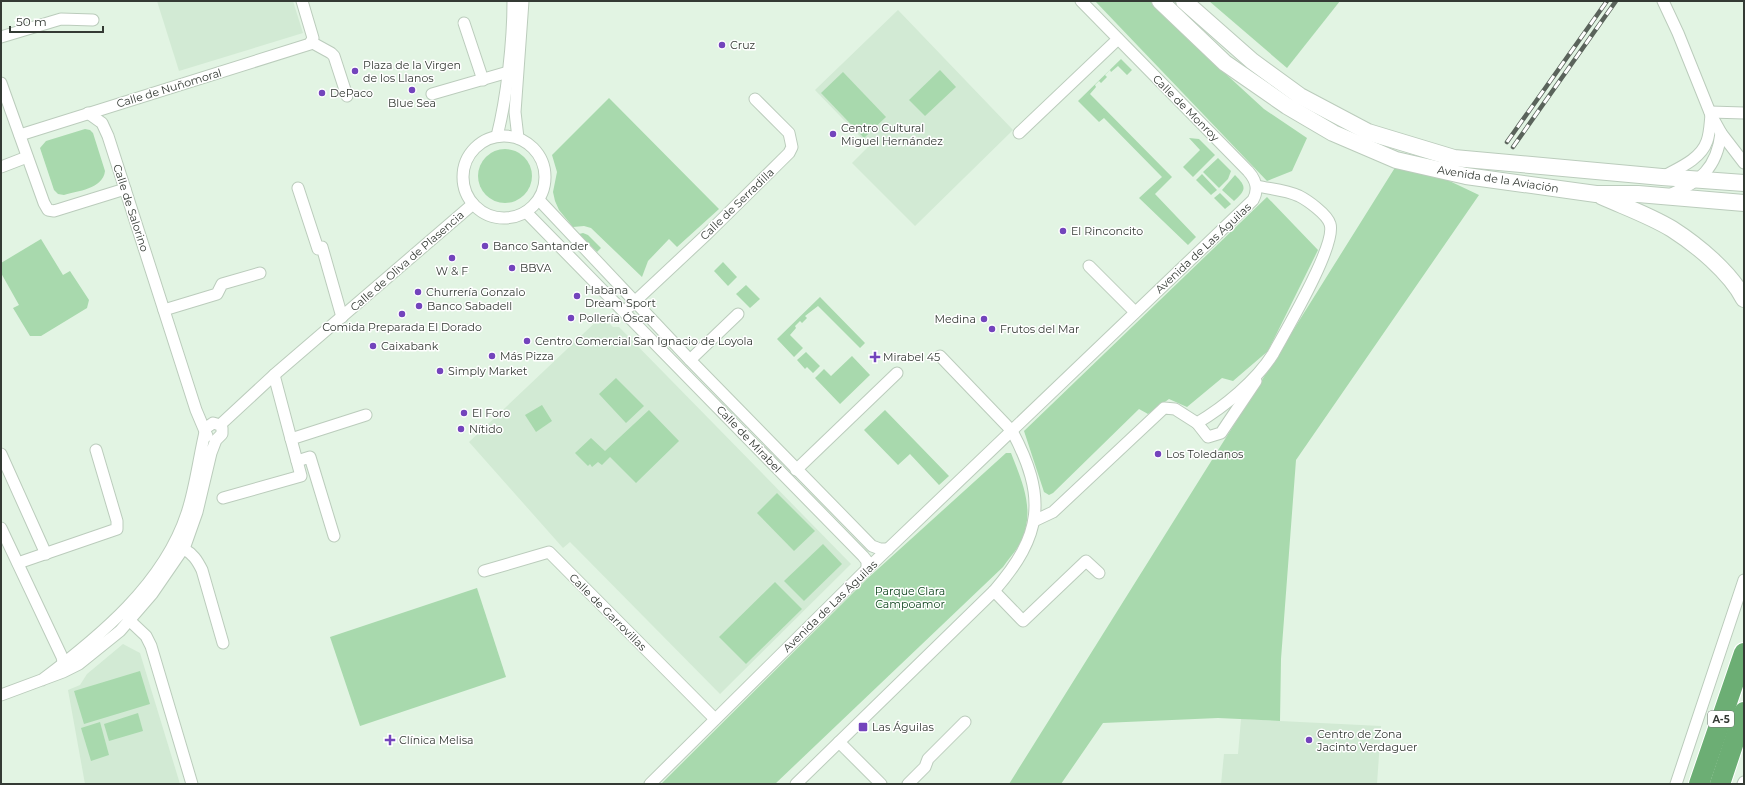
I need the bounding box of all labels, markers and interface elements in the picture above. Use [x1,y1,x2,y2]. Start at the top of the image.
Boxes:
scale bar [10,8,103,34]
text: 50 m [16,14,47,29]
place label: Cruz [730,38,756,52]
marker: Cruz [717,40,727,50]
place label: Plaza de la Virgen de los Llanos [363,58,461,85]
street label: Calle de Nuñomoral [115,65,223,111]
marker: Plaza de la Virgen de los Llanos [350,66,360,76]
street label: Calle de Monroy [1150,72,1222,144]
marker: Blue Sea [407,85,417,95]
place label: DePaco [330,86,373,100]
marker: DePaco [317,88,327,98]
place label: Blue Sea [388,96,436,110]
place label: Centro Cultural Miguel Hernández [841,121,943,148]
marker: Centro Cultural Miguel Hernández [828,129,838,139]
street label: Calle de Salorino [110,162,152,254]
street label: Avenida de la Aviación [1436,162,1560,196]
street label: Calle de Serradilla [697,165,777,243]
street label: Avenida de Las Águilas [1152,199,1254,296]
street label: Calle de Oliva de Plasencia [347,208,467,314]
place label: El Rinconcito [1071,224,1143,238]
marker: El Rinconcito [1058,226,1068,236]
place label: Banco Santander [493,239,588,253]
marker: Banco Santander [480,241,490,251]
marker: W & F [447,253,457,263]
place label: BBVA [520,261,551,275]
marker: BBVA [507,263,517,273]
place label: W & F [436,264,468,278]
place label: Habana Dream Sport [585,283,657,310]
place label: Churrería Gonzalo [426,285,525,299]
marker: Churrería Gonzalo [413,287,423,297]
marker: Habana Dream Sport [572,291,582,301]
place label: Banco Sabadell [427,299,512,313]
marker: Banco Sabadell [414,301,424,311]
marker: Comida Preparada El Dorado [397,309,407,319]
place label: Pollería Óscar [579,311,655,325]
place label: Medina [935,312,976,326]
marker: Pollería Óscar [566,313,576,323]
marker: Medina [979,314,989,324]
place label: Comida Preparada El Dorado [322,320,482,334]
place label: Frutos del Mar [1000,322,1079,336]
marker: Frutos del Mar [987,324,997,334]
place label: Centro Comercial San Ignacio de Loyola [535,334,753,348]
marker: Centro Comercial San Ignacio de Loyola [522,336,532,346]
place label: Caixabank [381,339,439,353]
marker: Caixabank [368,341,378,351]
place label: Más Pizza [500,349,554,363]
place label: Mirabel 45 [883,350,940,364]
marker: Más Pizza [487,351,497,361]
marker: Mirabel 45 [870,352,880,362]
place label: Simply Market [448,364,528,378]
marker: Simply Market [435,366,445,376]
street label: Calle de Mirabel [714,403,784,475]
place label: El Foro [472,406,510,420]
marker: El Foro [459,408,469,418]
place label: Nítido [469,422,503,436]
marker: Nítido [456,424,466,434]
place label: Los Toledanos [1166,447,1244,461]
marker: Los Toledanos [1153,449,1163,459]
street label: Avenida de Las Águilas [780,557,881,655]
street label: Calle de Garrovillas [566,570,650,654]
park label: Parque Clara Campoamor [875,584,945,611]
road number: A-5 [1708,711,1734,727]
place label: Las Águilas [872,720,934,734]
marker: Las Águilas [857,721,869,733]
place label: Centro de Zona Jacinto Verdaguer [1316,727,1417,754]
place label: Clínica Melisa [399,733,474,747]
marker: Clínica Melisa [384,734,396,746]
marker: Centro de Zona Jacinto Verdaguer [1304,735,1314,745]

